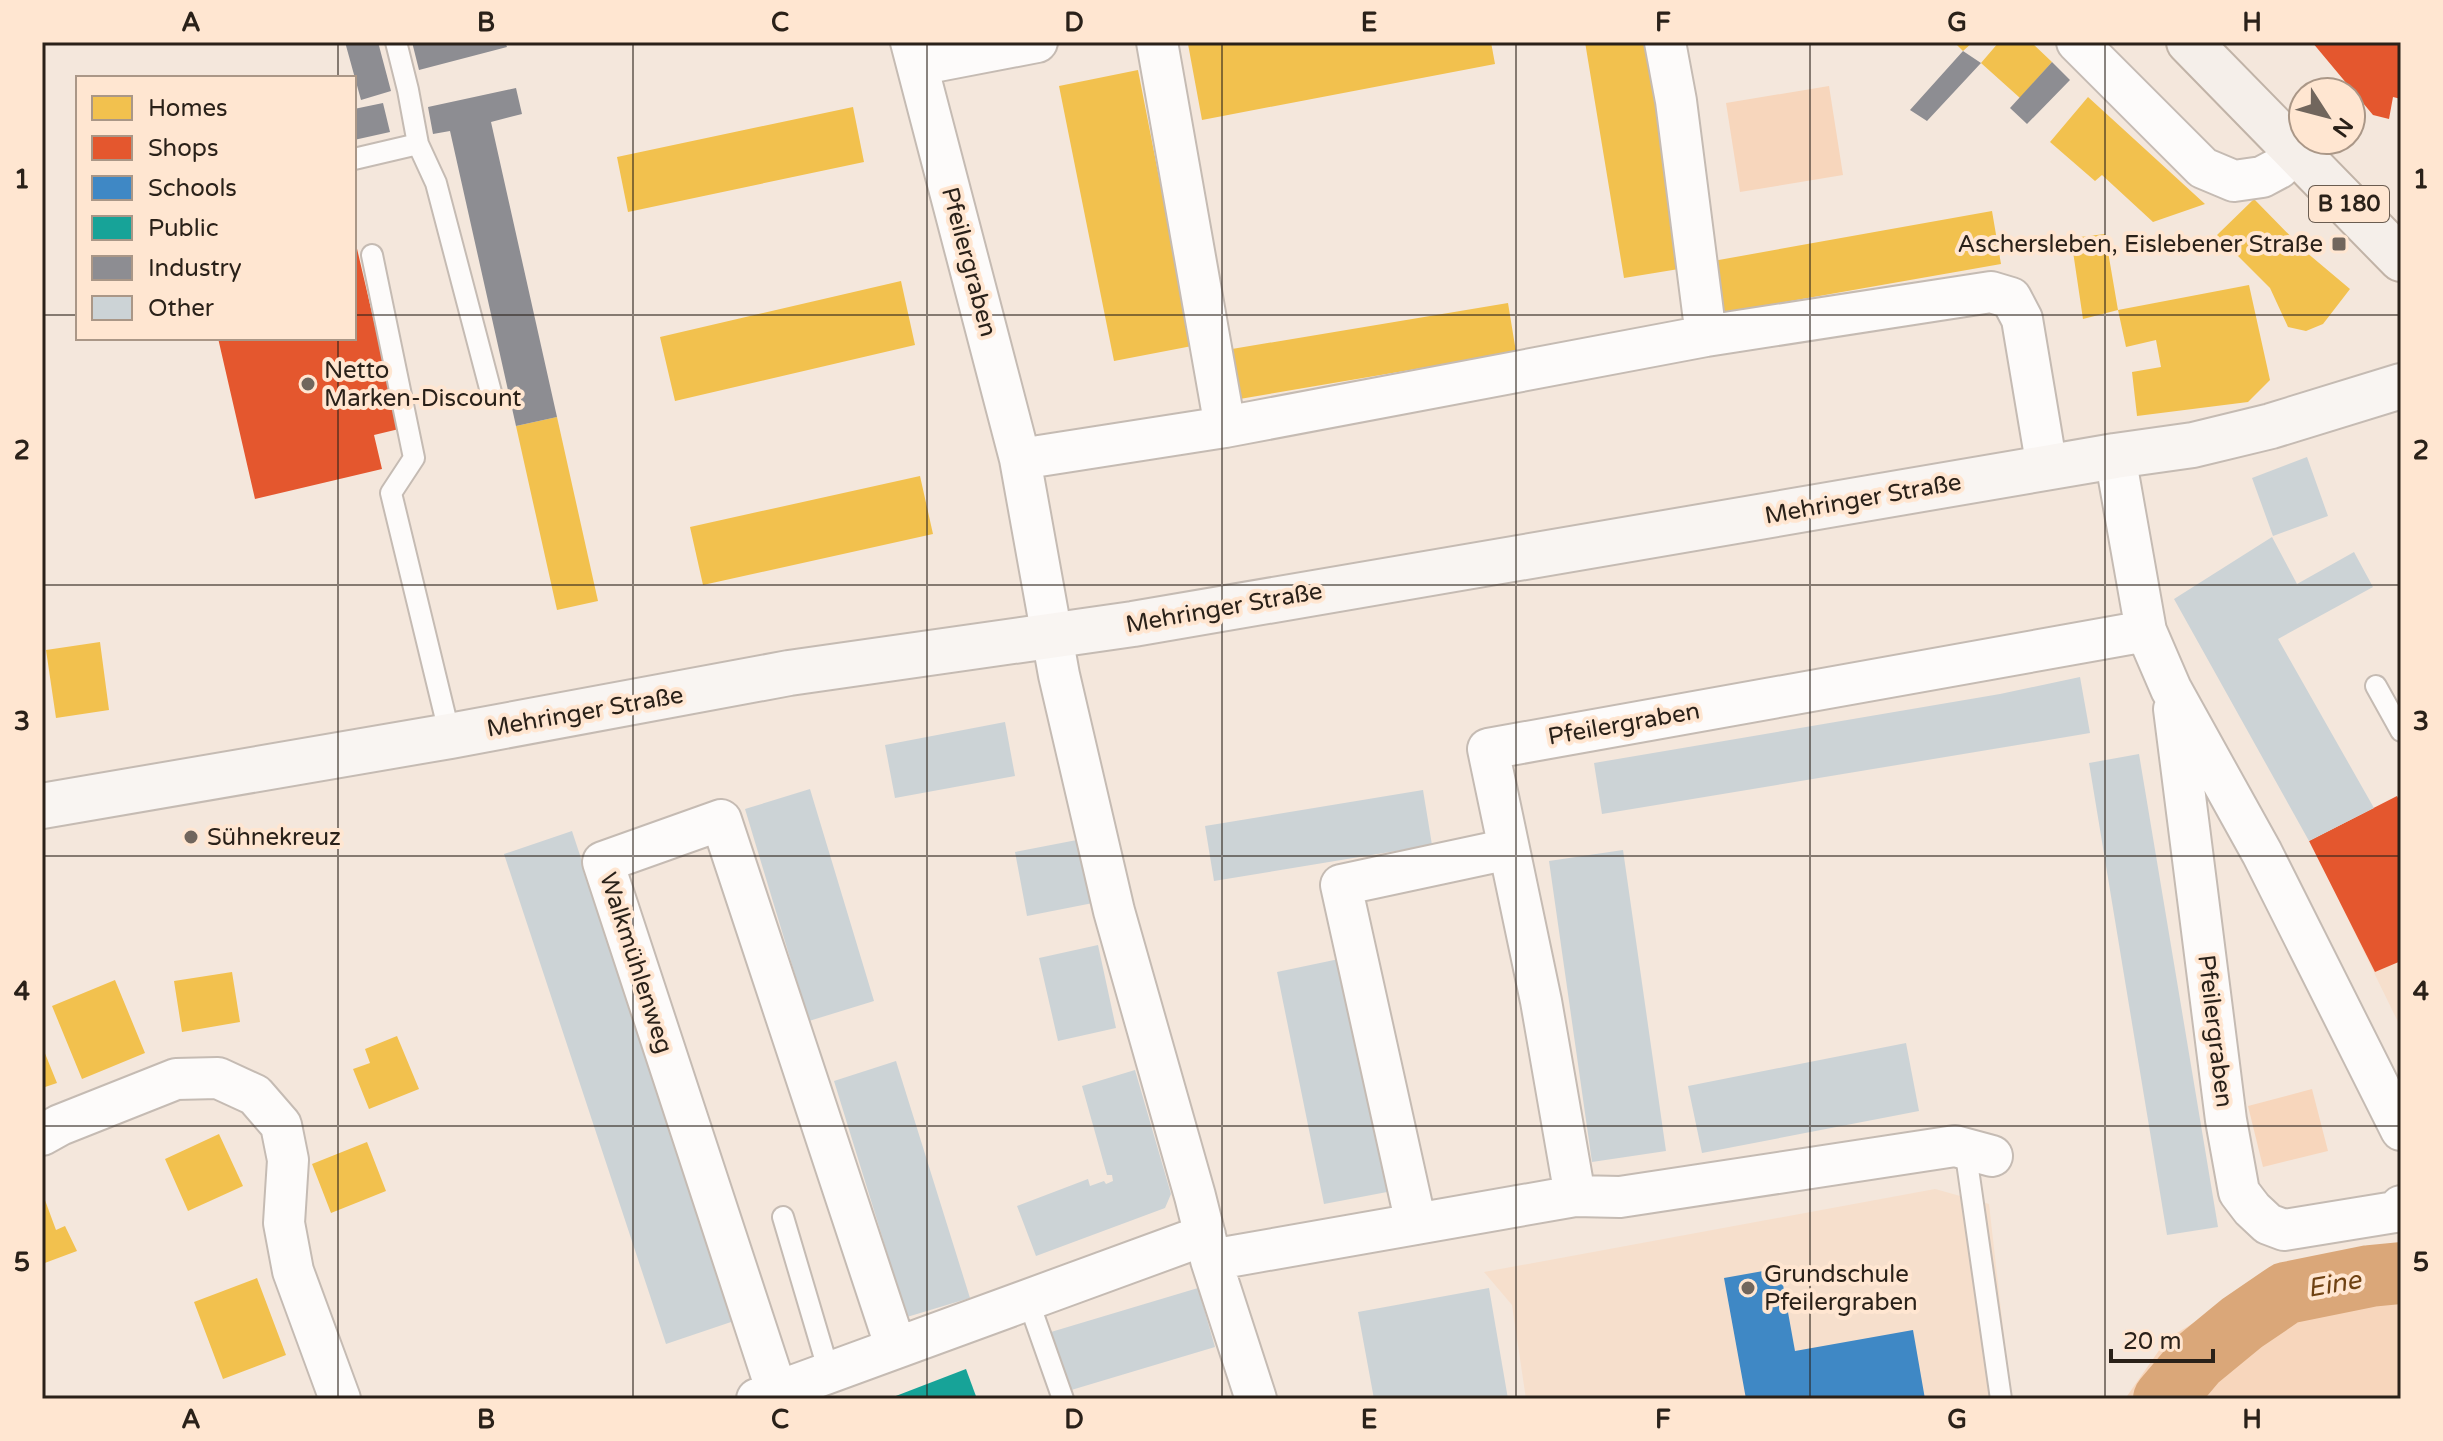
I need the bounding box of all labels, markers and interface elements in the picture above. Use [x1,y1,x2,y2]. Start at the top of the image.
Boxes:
text: A [181,7,201,38]
text: B [477,7,495,38]
text: C [771,7,789,38]
text: D [1064,7,1084,38]
text: E [1361,7,1377,38]
text: F [1655,7,1671,38]
text: G [1947,7,1967,38]
text: H [2242,7,2262,38]
legend [76,76,356,340]
north arrow [2287,76,2367,156]
text: Homes [148,94,228,123]
text: N [2327,112,2358,142]
text: Shops [148,134,218,163]
text: 1 [14,164,30,195]
text: 1 [2413,164,2429,195]
text: Schools [148,174,237,203]
street label: Pfeilergraben [935,184,1003,340]
road number: B 180 [2309,186,2389,222]
text: Public [148,214,218,243]
place label: Aschersleben, Eislebener Straße [1957,230,2323,259]
marker: Aschersleben, Eislebener Straße [2330,235,2348,253]
text: Industry [148,254,242,283]
text: Other [148,294,215,323]
place label: Netto Marken-Discount [324,356,521,413]
marker: Netto Marken-Discount [299,375,317,393]
text: 2 [14,435,30,466]
text: 2 [2413,435,2429,466]
street label: Mehringer Straße [1762,467,1964,531]
street label: Mehringer Straße [1123,576,1325,640]
street label: Mehringer Straße [484,680,686,744]
street label: Pfeilergraben [1546,696,1702,752]
text: 3 [14,706,30,737]
text: 3 [2413,706,2429,737]
place label: Sühnekreuz [207,823,341,852]
marker: Sühnekreuz [182,828,200,846]
street label: Walkmühlenweg [593,869,679,1057]
street label: Pfeilergraben [2191,953,2239,1109]
text: 4 [14,976,30,1007]
text: 4 [2413,976,2429,1007]
text: 5 [14,1247,30,1278]
text: 5 [2413,1247,2429,1278]
place label: Grundschule Pfeilergraben [1764,1260,1918,1317]
water label: Eine [2305,1264,2364,1304]
marker: Grundschule Pfeilergraben [1739,1279,1757,1297]
scale bar [2111,1313,2213,1363]
text: 20 m [2123,1327,2181,1356]
text: A [181,1404,201,1435]
text: B [477,1404,495,1435]
text: C [771,1404,789,1435]
text: D [1064,1404,1084,1435]
text: E [1361,1404,1377,1435]
text: F [1655,1404,1671,1435]
text: G [1947,1404,1967,1435]
text: H [2242,1404,2262,1435]

